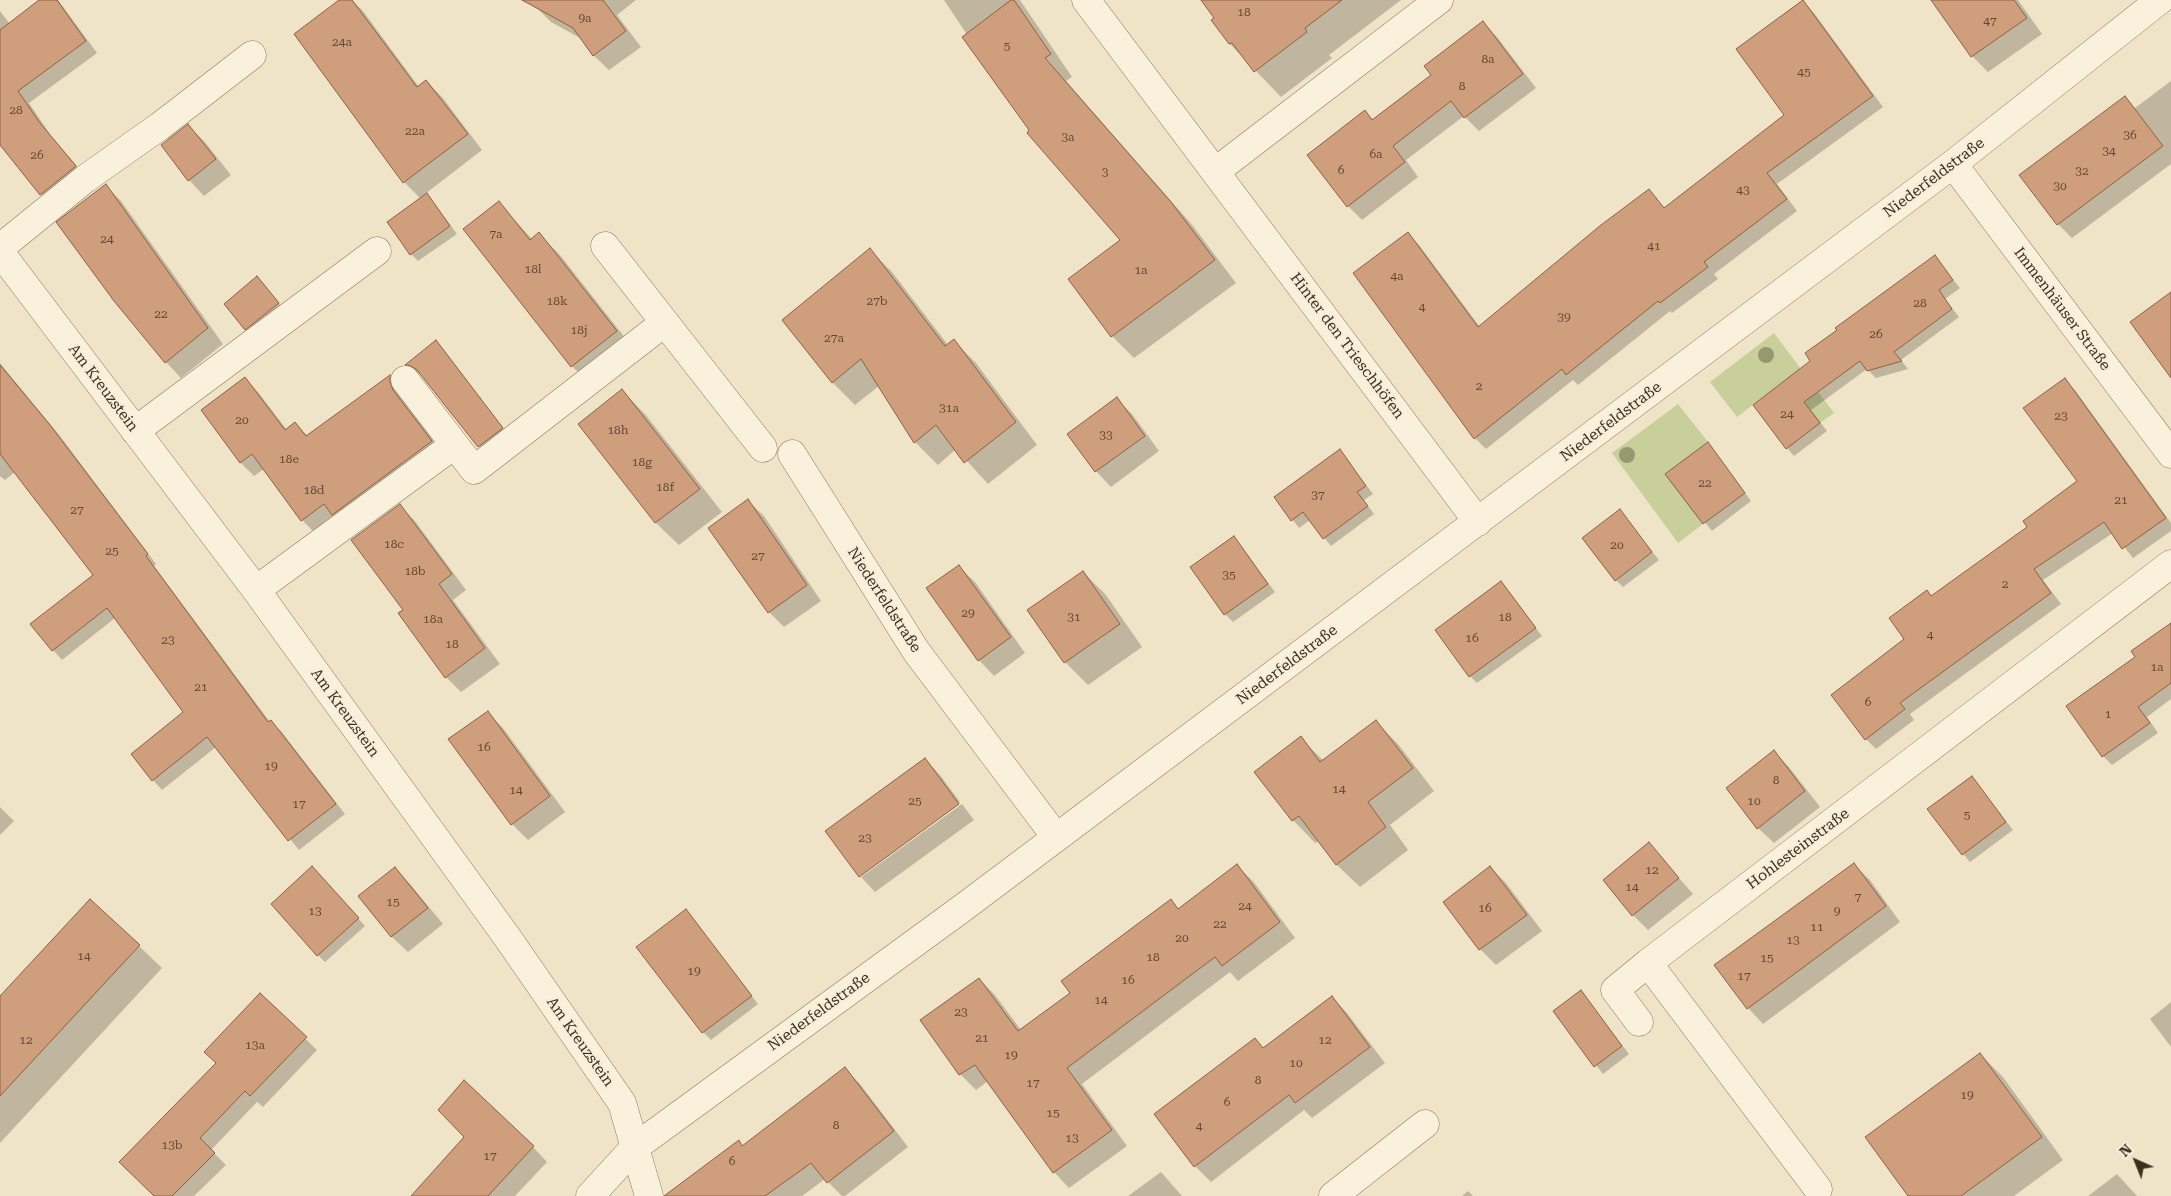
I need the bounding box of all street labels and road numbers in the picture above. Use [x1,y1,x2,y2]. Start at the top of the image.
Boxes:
street label: Niederfeldstraße [1880,134,1988,222]
street label: Immenhäuser Straße [2010,244,2114,374]
street label: Hinter den Trieschhöfen [1286,269,1408,423]
street label: Am Kreuzstein [64,341,142,435]
street label: Niederfeldstraße [1557,378,1665,466]
street label: Niederfeldstraße [843,544,925,656]
street label: Niederfeldstraße [1233,621,1341,709]
street label: Am Kreuzstein [307,665,383,761]
street label: Hohlesteinstraße [1743,805,1853,893]
street label: Niederfeldstraße [764,969,874,1055]
street label: Am Kreuzstein [543,994,617,1090]

